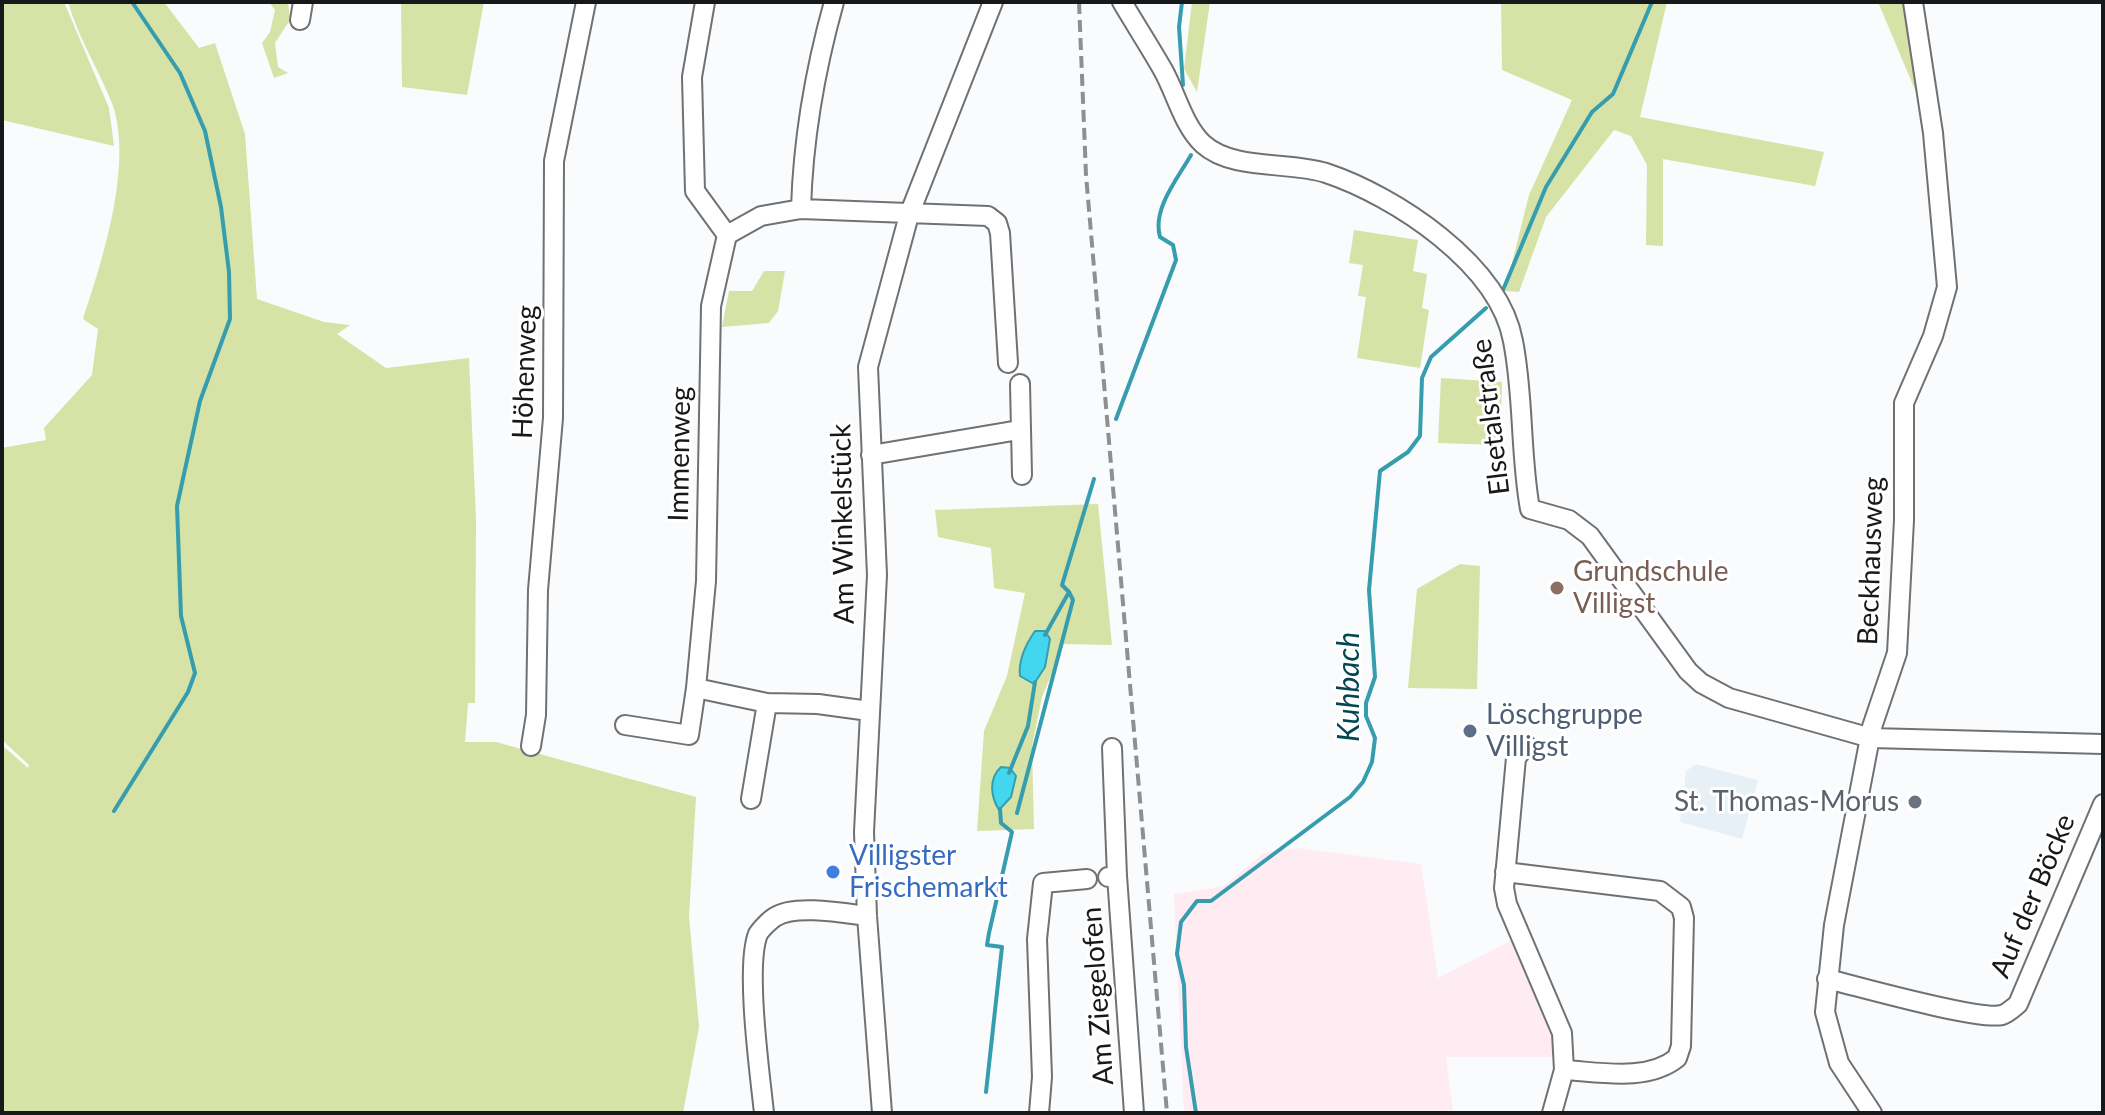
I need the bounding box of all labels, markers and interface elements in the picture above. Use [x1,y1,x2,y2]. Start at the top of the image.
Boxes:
street label: Höhenweg [506,304,544,440]
street label: Elsetalstraße [1465,337,1517,497]
street label: Immenweg [662,386,698,522]
street label: Am Winkelstück [824,423,862,625]
street label: Beckhausweg [1851,476,1891,646]
place label: Grundschule Villigst [1573,555,1728,621]
marker: Grundschule Villigst [1548,579,1566,597]
water label: Kuhbach [1331,632,1367,742]
place label: Löschgruppe Villigst [1486,698,1643,764]
marker: Löschgruppe Villigst [1461,722,1479,740]
place label: St. Thomas-Morus [1674,785,1899,819]
marker: St. Thomas-Morus [1906,793,1924,811]
street label: Auf der Böcke [1983,809,2083,983]
place label: Villigster Frischemarkt [849,839,1008,905]
marker: Villigster Frischemarkt [824,863,842,881]
street label: Am Ziegelofen [1075,906,1121,1086]

